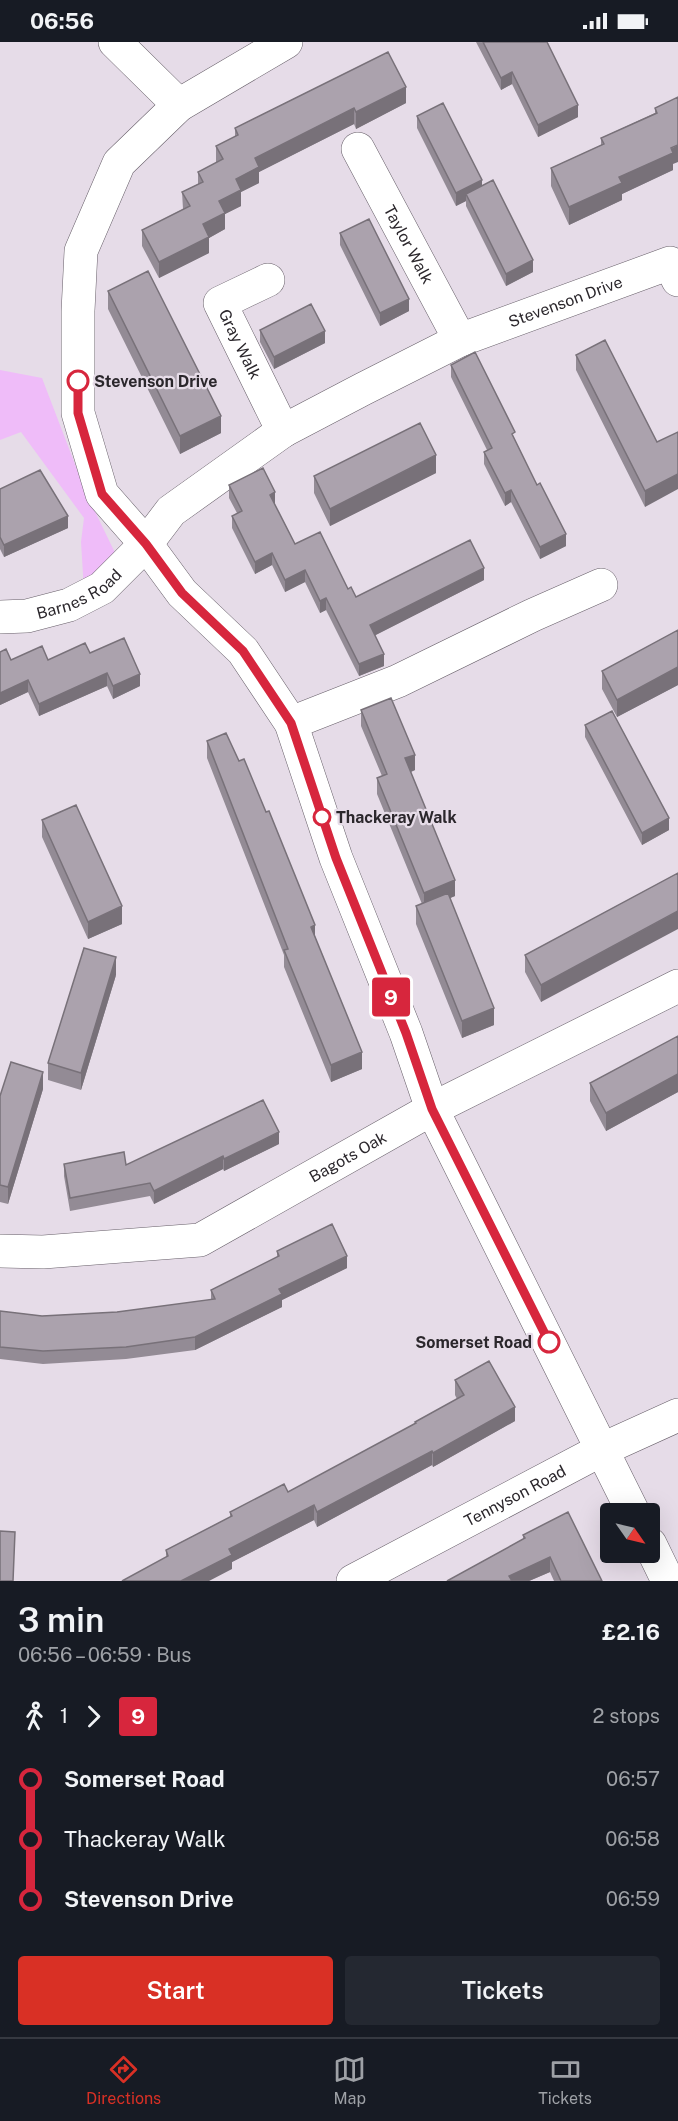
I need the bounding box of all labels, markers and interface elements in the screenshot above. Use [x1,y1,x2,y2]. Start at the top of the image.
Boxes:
text: 06:56 [30,8,94,34]
street label: Taylor Walk [380,202,437,287]
street label: Stevenson Drive [506,272,625,331]
street label: Gray Walk [215,306,265,382]
marker: Stevenson Drive [67,370,89,392]
place label: Stevenson Drive [94,372,217,391]
street label: Barnes Road [34,565,126,623]
marker: Thackeray Walk [313,808,331,826]
place label: Thackeray Walk [336,808,457,827]
line badge: 9 [372,978,410,1016]
text: 9 [384,985,398,1010]
street label: Bagots Oak [306,1128,390,1186]
marker: Somerset Road [538,1331,560,1353]
place label: Somerset Road [415,1333,532,1352]
street label: Tennyson Road [461,1461,569,1531]
north arrow [600,1503,660,1563]
map controls [600,1503,660,1563]
text: 3 min [18,1601,104,1639]
text: £2.16 [602,1619,660,1645]
text: 06:56 – 06:59 · Bus [18,1643,191,1667]
icon: walk [18,1700,51,1733]
icon: forward [77,1700,110,1733]
text: 1 [60,1704,68,1728]
text: 9 [131,1704,145,1729]
text: 2 stops [593,1704,660,1728]
text: Somerset Road [64,1766,225,1792]
text: 06:57 [606,1767,660,1791]
text: Thackeray Walk [64,1826,226,1852]
text: 06:58 [605,1827,660,1851]
text: Stevenson Drive [64,1886,234,1912]
text: 06:59 [606,1887,660,1911]
button: Start [18,1956,333,2025]
button: Tickets [345,1956,660,2025]
tab: Directions [86,2053,161,2108]
tab: Map [333,2053,366,2108]
tab: Tickets [538,2053,592,2108]

